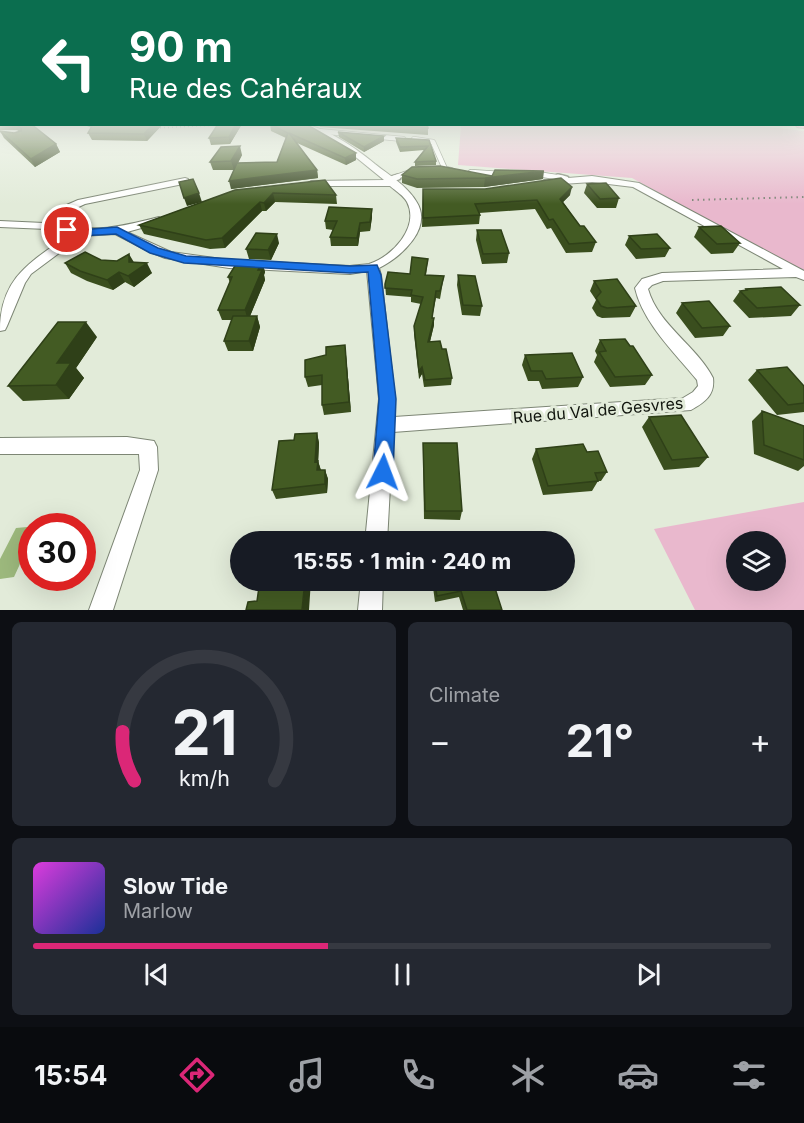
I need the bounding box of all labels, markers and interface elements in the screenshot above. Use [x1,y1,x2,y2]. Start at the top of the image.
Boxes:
text: 90 m [129,21,233,72]
icon: left [30,24,108,102]
text: Rue des Cahéraux [129,72,362,105]
pin [41,204,92,255]
icon: arrive [50,213,83,246]
street label: Rue du Val de Gesvres [512,393,684,427]
position arrow [351,440,415,504]
speed limit sign: 30 [18,513,96,591]
map controls [726,531,786,591]
button: layers [726,531,786,591]
text: 15:55 · 1 min · 240 m [294,548,511,574]
text: Climate [429,683,500,707]
text: 21 [171,695,237,770]
text: 21° [566,713,634,768]
text: − [429,721,451,761]
text: + [749,721,771,761]
text: km/h [179,765,229,791]
text: Slow Tide [123,873,228,899]
text: Marlow [123,899,193,923]
icon: previous [140,958,173,991]
icon: pause [386,958,419,991]
icon: next [632,958,665,991]
icon: directions [176,1054,218,1096]
icon: music [286,1054,328,1096]
icon: phone [397,1054,439,1096]
icon: climate [507,1054,549,1096]
icon: car [617,1054,659,1096]
icon: filters [728,1054,770,1096]
text: 15:54 [34,1059,108,1092]

